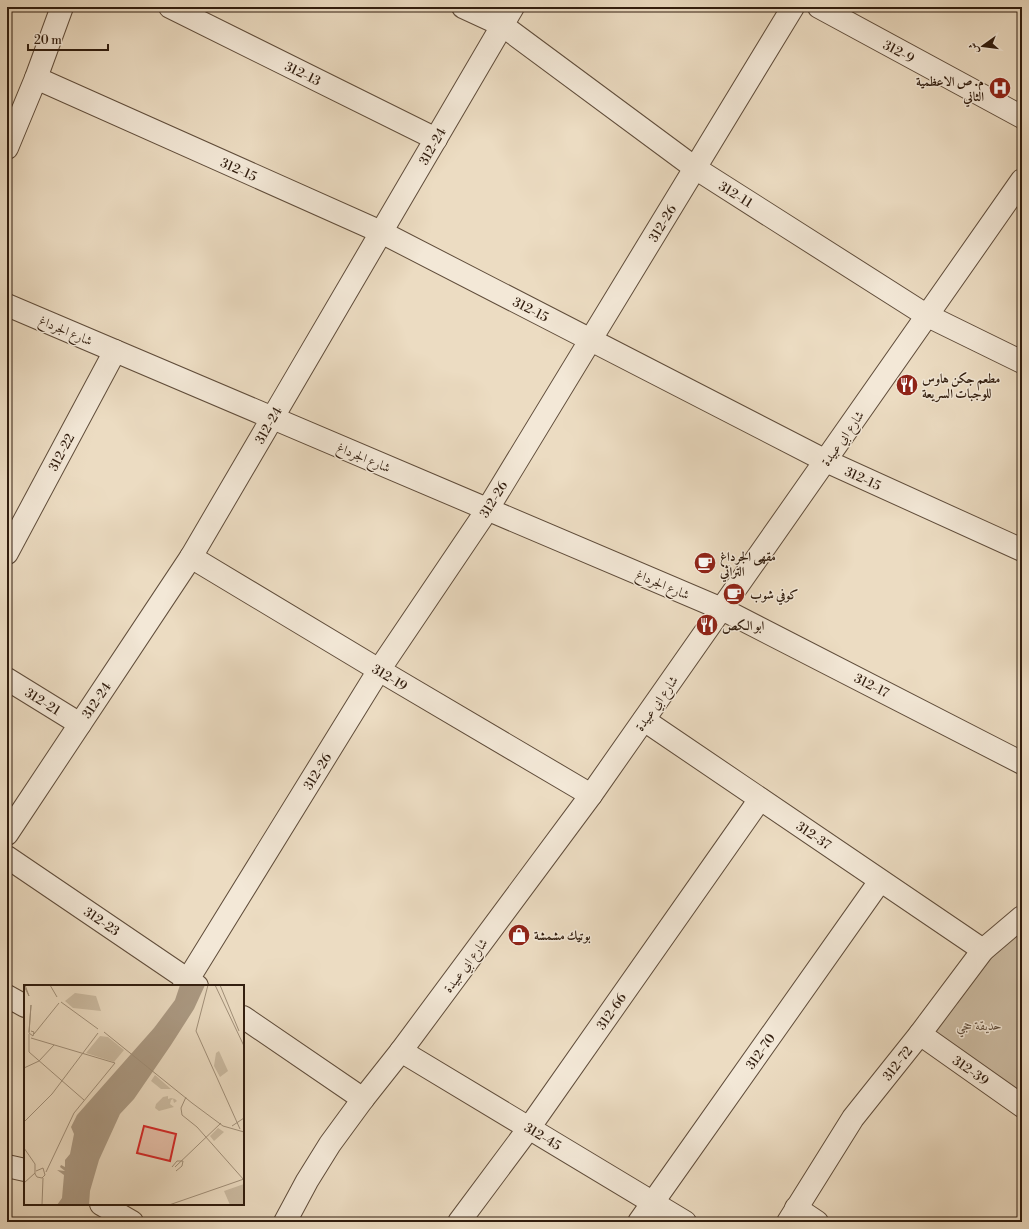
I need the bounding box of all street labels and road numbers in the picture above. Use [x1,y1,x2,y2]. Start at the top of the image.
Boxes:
street label: 312-9 [880,37,917,67]
street label: 312-13 [282,58,323,89]
street label: 312-24 [416,125,450,168]
street label: 312-15 [218,155,259,185]
street label: 312-11 [716,178,756,212]
street label: 312-26 [646,202,680,245]
street label: 312-15 [510,294,551,326]
street label: شارع الجرداغ [35,313,95,352]
street label: 312-24 [252,404,286,447]
street label: شارع ابي عبيدة [818,408,870,471]
street label: 312-22 [45,431,78,474]
street label: شارع الجرداغ [333,440,393,479]
street label: 312-15 [842,464,883,494]
street label: 312-26 [476,478,511,521]
street label: شارع الجرداغ [632,567,692,606]
street label: 312-19 [369,661,410,695]
street label: 312-17 [852,670,892,702]
street label: شارع ابي عبيدة [632,673,684,736]
street label: 312-24 [79,679,115,722]
street label: 312-21 [22,685,63,719]
street label: 312-26 [300,750,335,793]
street label: 312-37 [793,818,834,854]
street label: 312-23 [80,904,122,940]
street label: شارع ابي عبيدة [440,935,494,998]
street label: 312-66 [593,990,630,1033]
street label: 312-70 [743,1030,779,1073]
street label: 312-72 [879,1043,916,1084]
street label: 312-39 [949,1053,992,1089]
street label: 312-45 [521,1120,564,1154]

